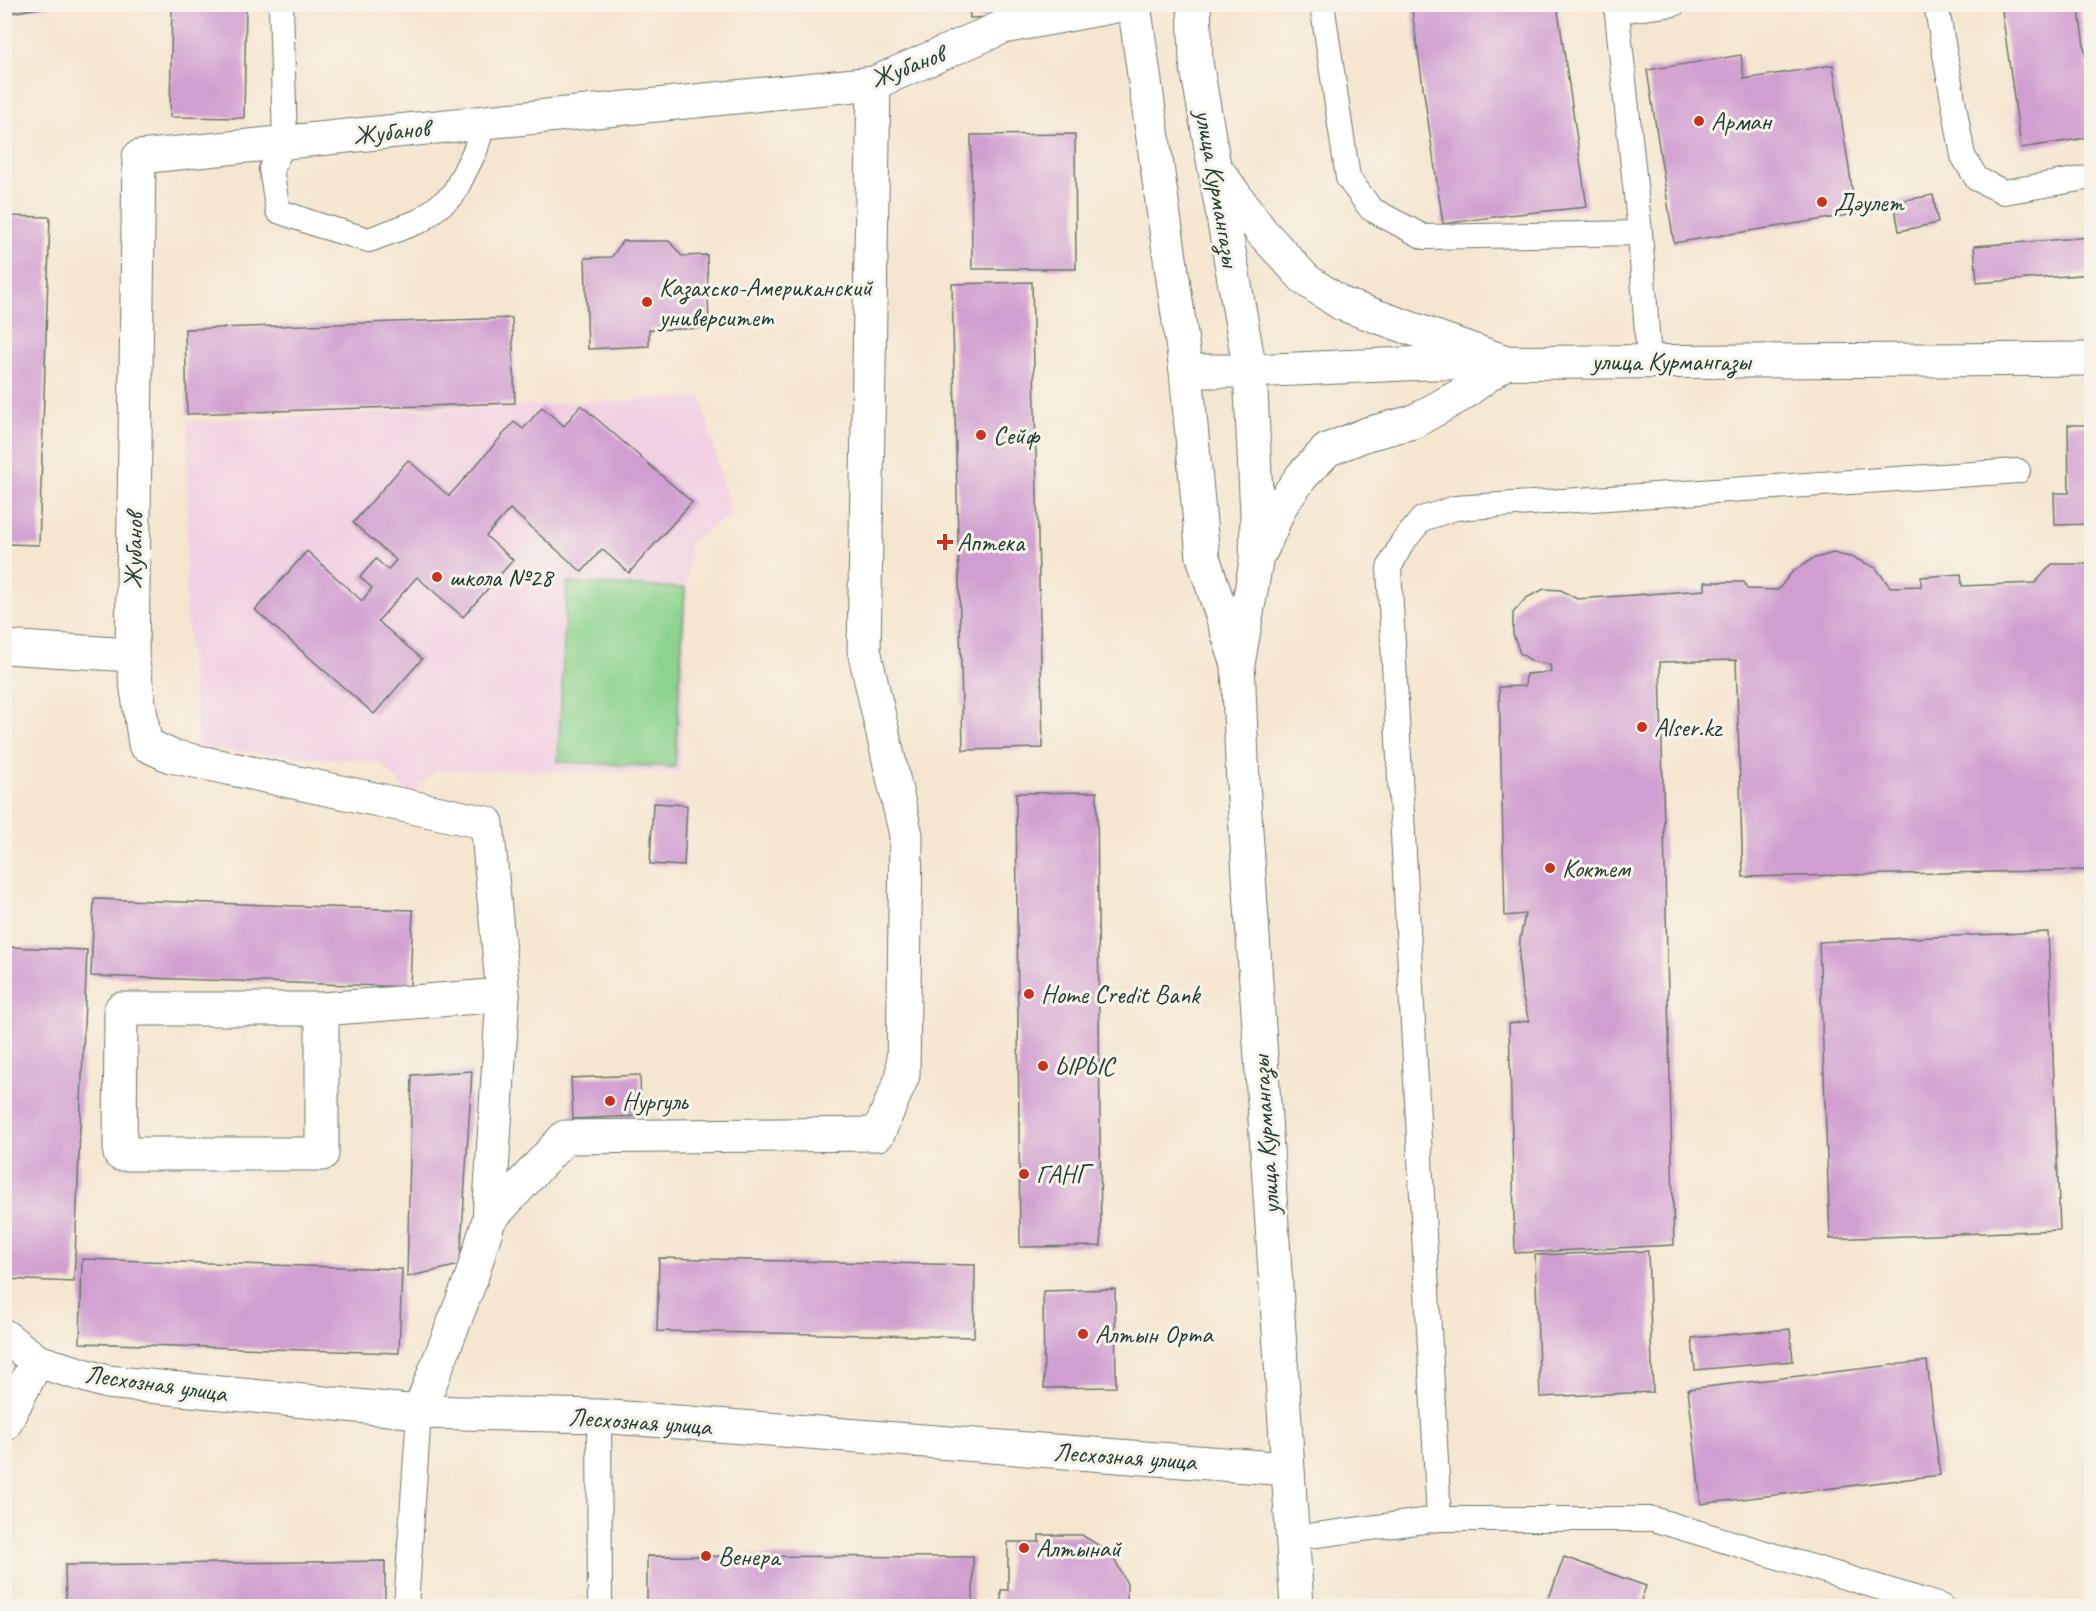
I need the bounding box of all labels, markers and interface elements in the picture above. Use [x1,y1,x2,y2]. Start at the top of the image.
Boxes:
street label: Жубанов [866,36,953,96]
street label: улица Курмангазы [1186,105,1248,272]
place label: Арман [1711,105,1773,138]
street label: Жубанов [351,111,436,152]
marker: Арман [1692,114,1706,128]
place label: Дәулет [1834,186,1906,219]
marker: Дәулет [1815,195,1829,209]
place label: Казахско-Американский университет [657,271,874,334]
marker: Казахско-Американский университет [640,295,654,309]
street label: улица Курмангазы [1589,345,1753,379]
place label: Сейф [993,419,1041,452]
marker: Сейф [974,428,988,442]
street label: Жубанов [116,508,151,589]
place label: Аптека [957,526,1026,559]
marker: Аптека [938,535,952,549]
place label: школа №28 [449,561,555,594]
marker: школа №28 [430,570,444,584]
place label: Alser.kz [1654,711,1724,744]
marker: Alser.kz [1635,720,1649,734]
place label: Коктем [1562,852,1632,885]
marker: Коктем [1543,861,1557,875]
place label: Home Credit Bank [1041,978,1202,1011]
marker: Home Credit Bank [1022,987,1036,1001]
place label: ЫРЫС [1055,1050,1117,1083]
street label: улица Курмангазы [1243,1052,1289,1217]
marker: ЫРЫС [1036,1059,1050,1073]
place label: Нургуль [622,1085,689,1118]
marker: Нургуль [603,1094,617,1108]
place label: ГАНГ [1036,1158,1094,1191]
marker: ГАНГ [1017,1167,1031,1181]
place label: Алтын Орта [1095,1318,1214,1351]
marker: Алтын Орта [1076,1327,1090,1341]
street label: Лесхозная улица [83,1357,231,1410]
street label: Лесхозная улица [567,1400,714,1443]
street label: Лесхозная улица [1052,1435,1199,1478]
place label: Алтынай [1036,1532,1123,1565]
place label: Венера [718,1540,782,1573]
marker: Алтынай [1017,1541,1031,1555]
marker: Венера [699,1549,713,1563]

